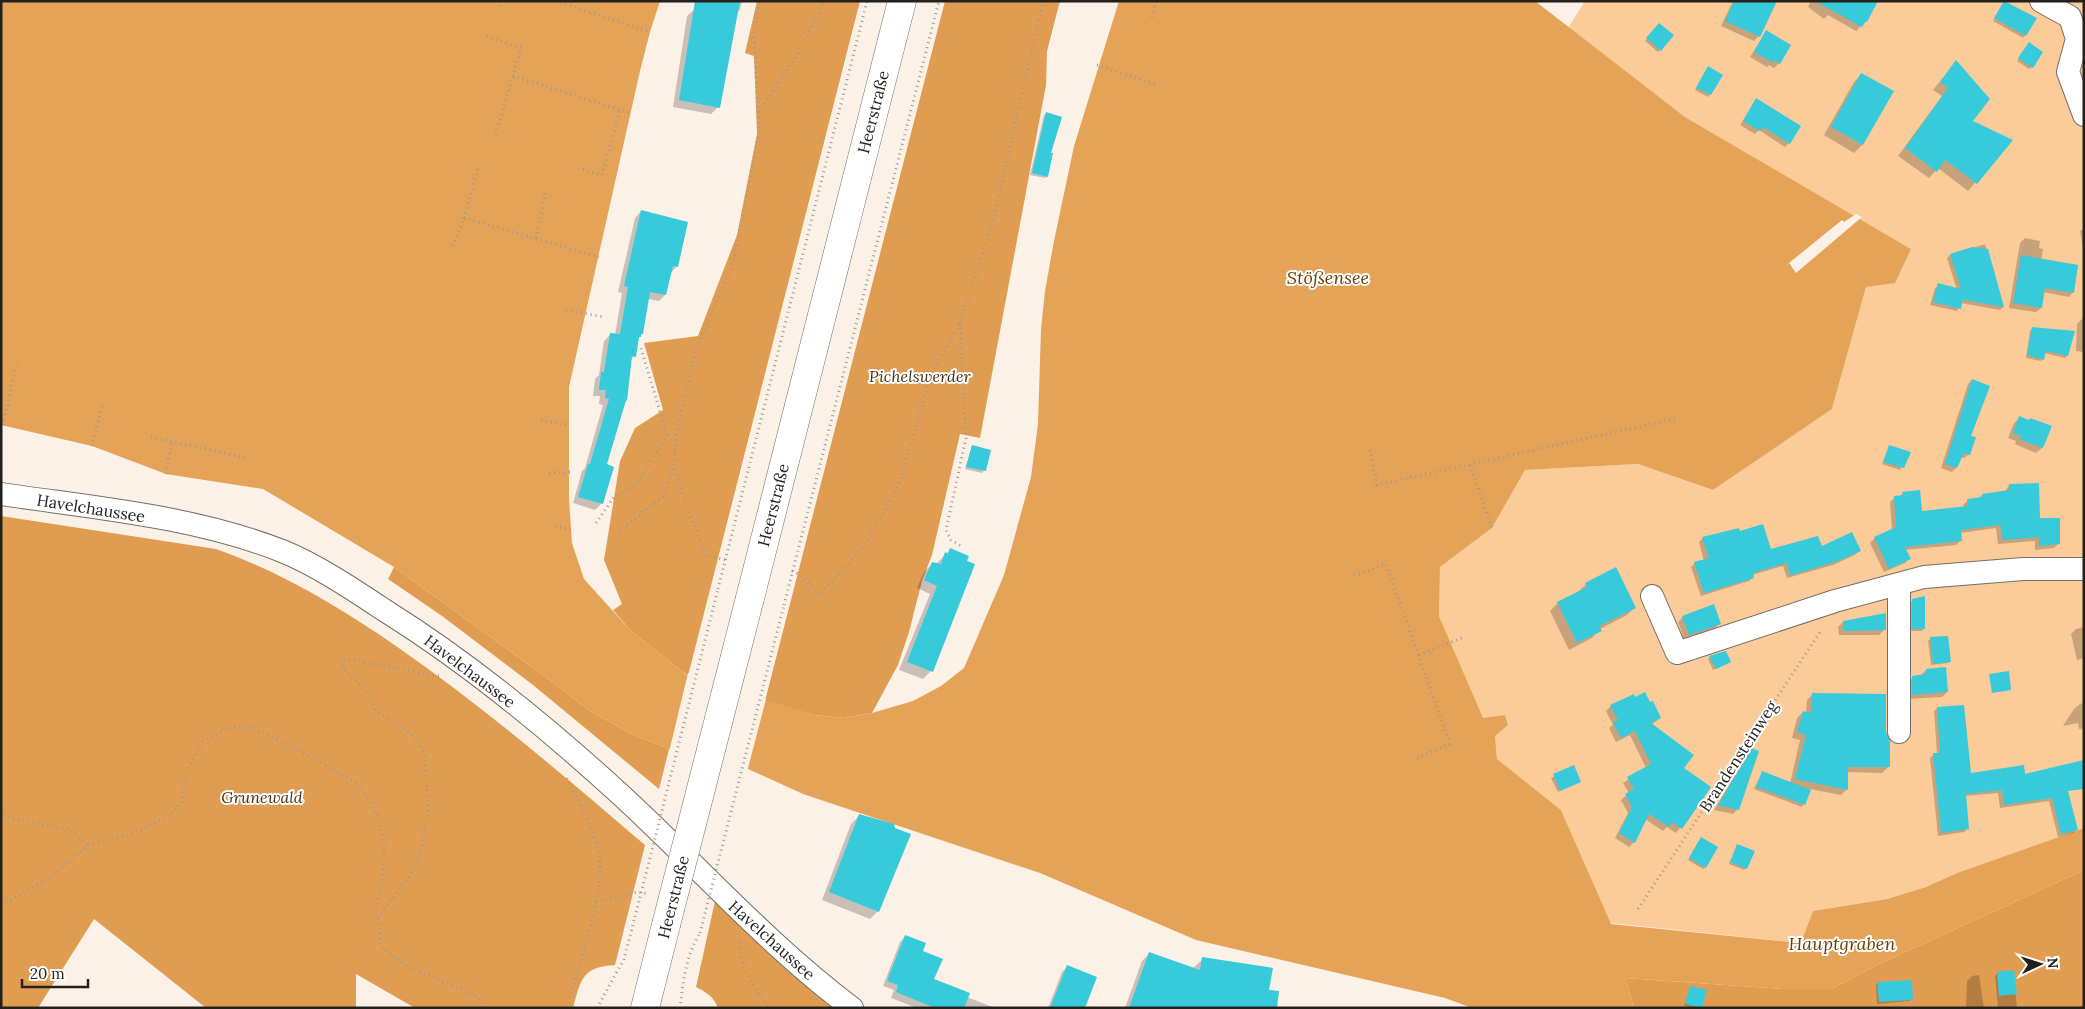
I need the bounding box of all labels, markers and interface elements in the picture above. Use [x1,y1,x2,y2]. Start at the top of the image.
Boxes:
street label: Heerstraße [853,68,893,155]
water label: Stößensee [1287,266,1369,289]
park label: Pichelswerder [869,366,972,386]
street label: Heerstraße [753,461,793,548]
street label: Havelchaussee [35,490,147,526]
street label: Havelchaussee [420,630,520,712]
street label: Brandensteinweg [1695,696,1782,816]
park label: Grunewald [221,787,303,807]
street label: Heerstraße [653,853,693,940]
street label: Havelchaussee [725,896,820,984]
water label: Hauptgraben [1789,932,1895,955]
north arrow [2015,939,2065,989]
scale bar [22,956,89,988]
text: N [2044,957,2062,969]
text: 20 m [30,964,65,983]

